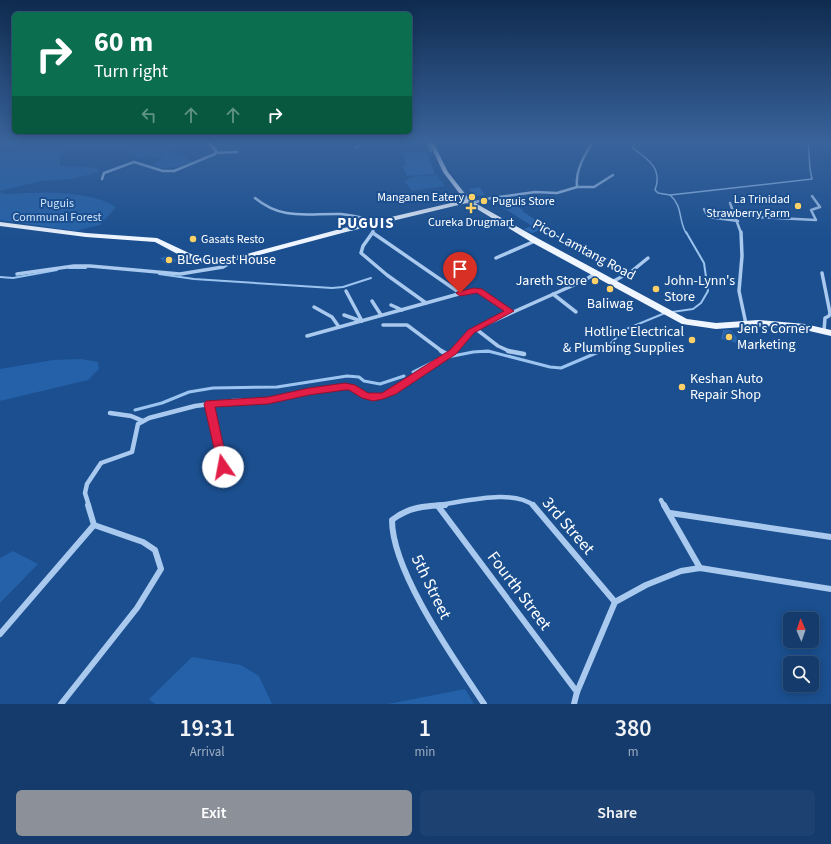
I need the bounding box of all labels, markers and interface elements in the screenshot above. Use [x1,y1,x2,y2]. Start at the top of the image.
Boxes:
text: 60 m [94,22,153,62]
icon: right [28,28,80,80]
text: Turn right [94,59,168,84]
icon: left [138,104,160,126]
icon: ahead [180,104,202,126]
icon: ahead [222,104,244,126]
icon: right [264,104,286,126]
place label: Manganen Eatery [377,189,464,206]
place label: La Trinidad Strawberry Farm [706,191,790,222]
marker: Manganen Eatery [467,192,477,202]
place label: Puguis Store [492,193,555,210]
park label: Puguis Communal Forest [13,195,101,226]
marker: Puguis Store [479,196,489,206]
marker: La Trinidad Strawberry Farm [793,201,803,211]
marker: Cureka Drugmart [466,203,476,213]
district label: PUGUIS [337,213,395,234]
place label: Cureka Drugmart [428,214,514,231]
street label: Pico-Lamtang Road [529,214,639,286]
place label: Gasats Resto [201,231,265,248]
marker: Gasats Resto [188,234,198,244]
place label: BLC Guest House [177,250,276,270]
pin [443,252,477,293]
marker: BLC Guest House [164,255,174,265]
icon: arrive [449,258,471,280]
place label: Jareth Store [516,271,587,291]
place label: John-Lynn's Store [664,271,735,307]
marker: Jareth Store [590,276,600,286]
marker: Baliwag [605,284,615,294]
marker: John-Lynn's Store [651,284,661,294]
place label: Baliwag [587,294,633,314]
place label: Jen's Corner Marketing [737,319,810,355]
place label: Hotline Electrical & Plumbing Supplies [563,322,684,358]
marker: Jen's Corner Marketing [724,332,734,342]
marker: Hotline Electrical & Plumbing Supplies [687,335,697,345]
place label: Keshan Auto Repair Shop [690,369,763,405]
marker: Keshan Auto Repair Shop [677,382,687,392]
position arrow [202,446,244,488]
street label: 3rd Street [536,492,600,560]
street label: Fourth Street [481,546,557,636]
street label: 5th Street [405,551,457,624]
north arrow [783,612,819,648]
map controls [783,612,819,692]
button: search [783,656,819,692]
text: 19:31 [179,711,235,746]
text: 1 [419,711,431,746]
text: 380 [615,711,652,746]
text: Arrival [190,743,225,761]
text: min [414,743,435,761]
text: m [628,743,639,761]
button: Exit [16,790,412,836]
button: Share [420,790,815,836]

